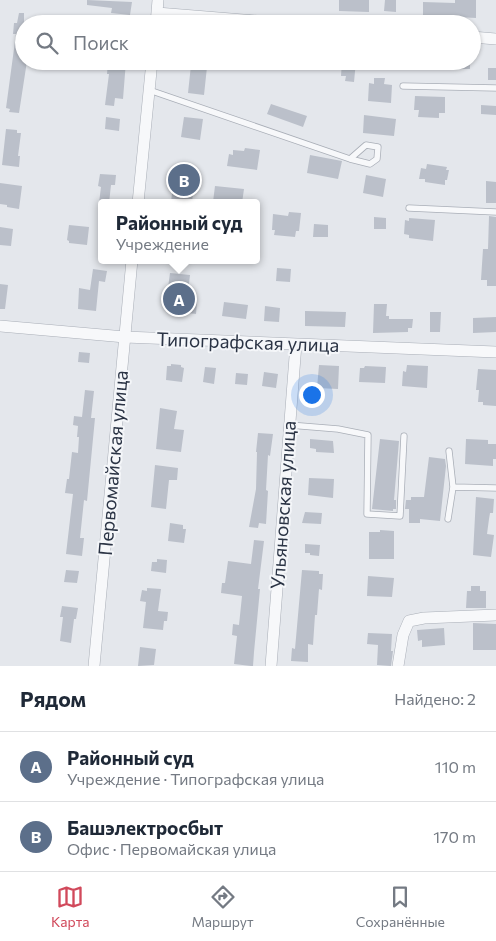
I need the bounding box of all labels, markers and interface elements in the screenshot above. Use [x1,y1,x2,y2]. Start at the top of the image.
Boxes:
search box [15,15,481,70]
icon: search [33,29,61,57]
text: Поиск [73,31,129,54]
pin: B [168,161,200,199]
popup [98,199,260,264]
text: Районный суд [116,211,242,234]
text: Учреждение [116,234,209,253]
pin: A [163,280,195,318]
street label: Типографская улица [156,327,340,356]
street label: Первомайская улица [93,369,132,557]
your location [299,382,325,408]
street label: Ульяновская улица [265,420,300,590]
text: Рядом [20,686,86,711]
text: Найдено: 2 [394,689,476,708]
text: Районный суд [67,746,194,769]
text: A [30,757,42,776]
text: 110 m [435,757,476,776]
text: Учреждение · Типографская улица [67,769,324,788]
text: Башэлектросбыт [67,816,223,839]
text: B [31,827,41,846]
text: 170 m [433,827,476,846]
text: Офис · Первомайская улица [67,839,276,858]
tab: Карта [51,883,90,930]
tab: Маршрут [192,883,254,930]
tab: Сохранённые [356,883,445,930]

